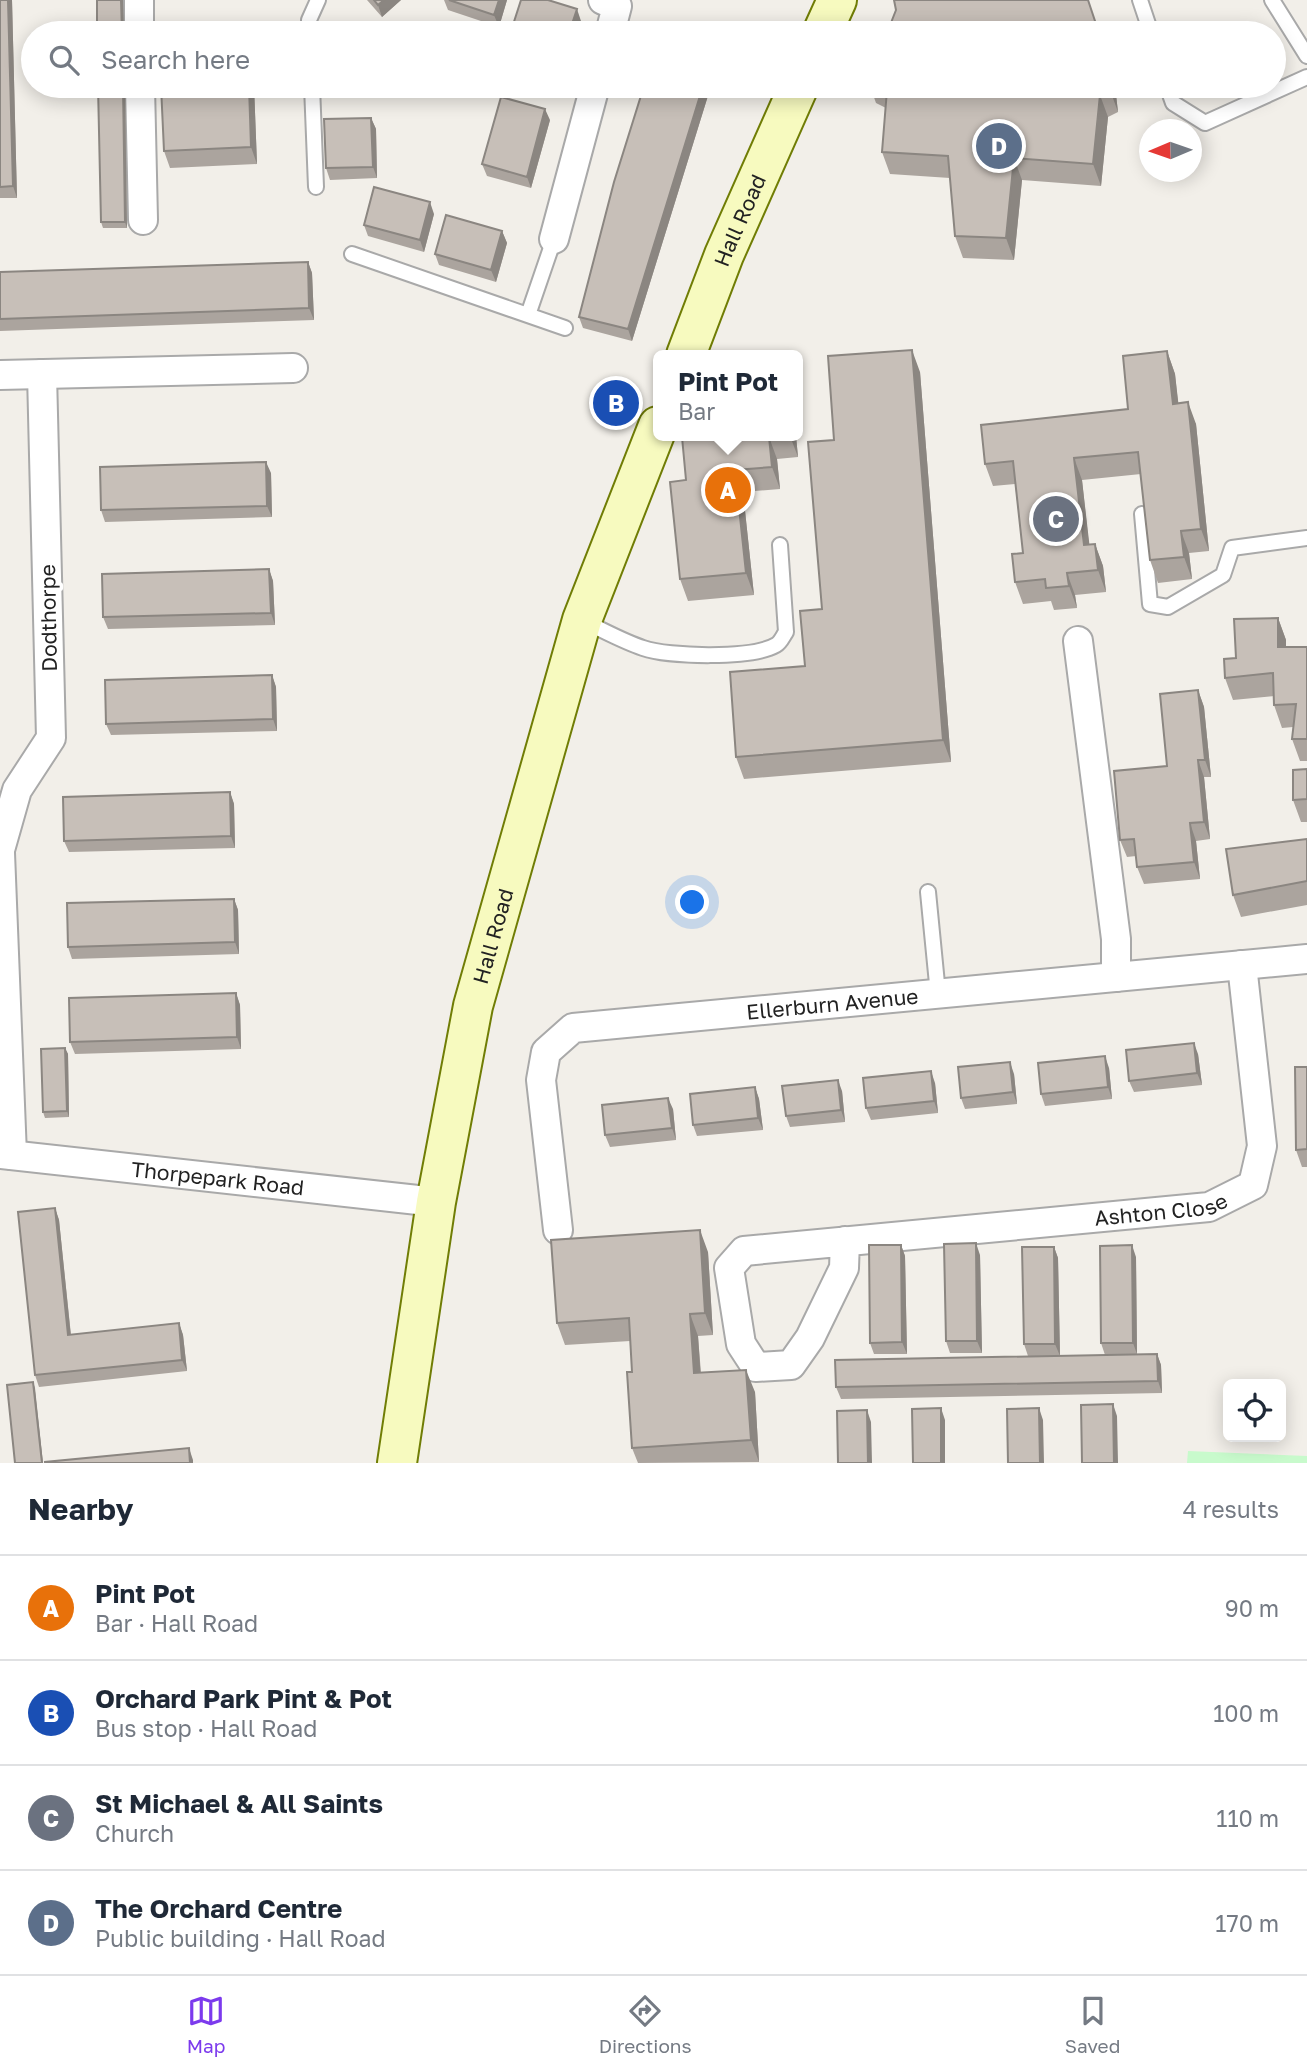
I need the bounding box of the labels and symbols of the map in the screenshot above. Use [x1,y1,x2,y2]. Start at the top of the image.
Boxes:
north arrow [1139,119,1202,182]
pin: D [976,120,1022,172]
street label: Hall Road [708,170,771,270]
pin: B [593,377,639,429]
pin: A [705,464,751,516]
pin: C [1033,493,1079,545]
street label: Dodthorpe [34,564,62,672]
street label: Hall Road [467,885,519,987]
your location [675,885,709,919]
street label: Ellerburn Avenue [745,983,919,1025]
street label: Thorpepark Road [130,1156,305,1200]
street label: Ashton Close [1093,1187,1232,1231]

